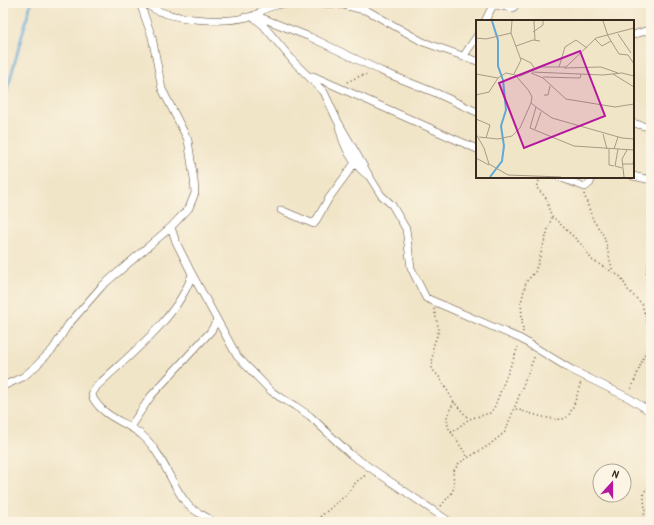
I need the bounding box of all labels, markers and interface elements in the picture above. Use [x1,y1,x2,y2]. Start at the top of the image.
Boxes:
inset map [476,20,634,178]
north arrow [592,463,632,503]
text: N [610,466,621,481]

